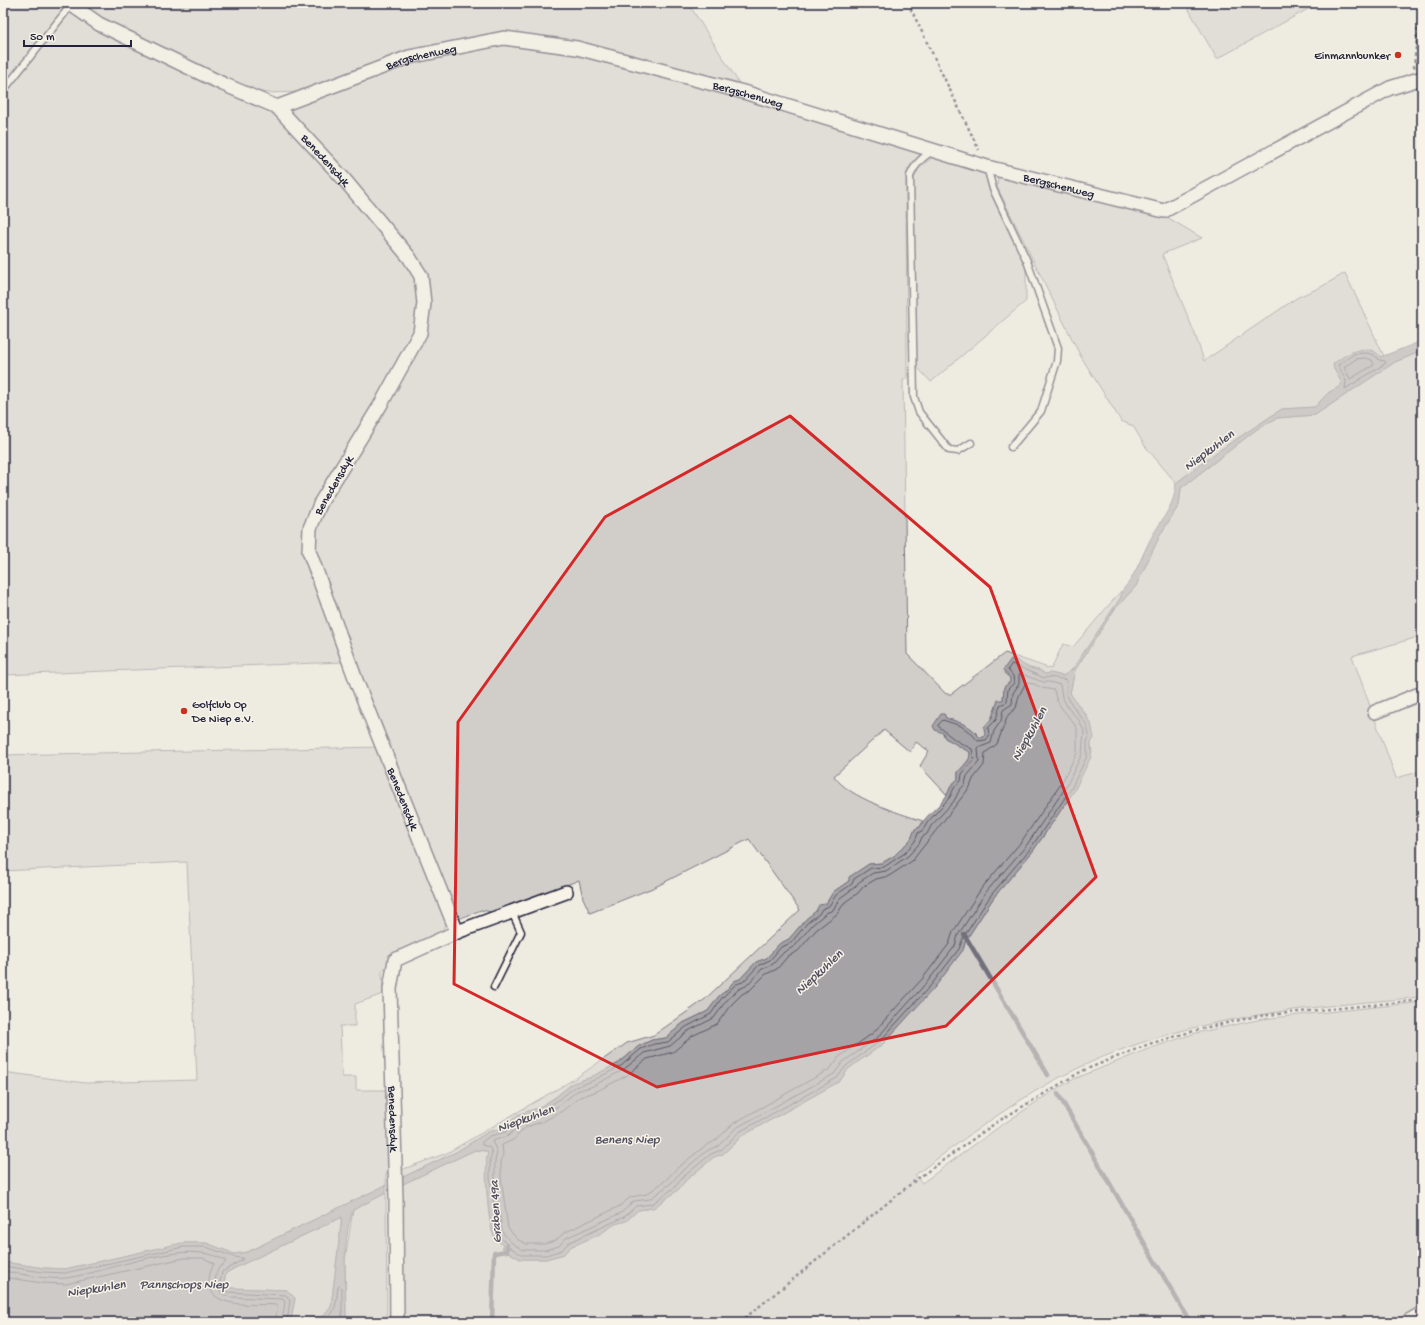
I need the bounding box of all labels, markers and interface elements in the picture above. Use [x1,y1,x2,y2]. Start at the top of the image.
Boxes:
scale bar [24,22,131,48]
text: 50 m [30,31,55,45]
street label: Bergschenweg [383,43,458,74]
place label: Einmannbunker [1314,50,1392,64]
marker: Einmannbunker [1393,50,1403,60]
street label: Bergschenweg [710,79,785,113]
street label: Benedensdyk [296,131,353,191]
street label: Bergschenweg [1021,171,1096,202]
water label: Niepkuhlen [1181,427,1238,475]
street label: Benedensdyk [312,453,358,519]
place label: Golfclub Op De Niep e.V. [191,699,255,727]
water label: Niepkuhlen [1009,704,1051,764]
marker: Golfclub Op De Niep e.V. [179,706,189,716]
street label: Benedensdyk [382,765,421,834]
water label: Niepkuhlen [793,947,847,998]
street label: Benedensdyk [384,1085,400,1154]
water label: Niepkuhlen [496,1102,557,1136]
water label: Benens Niep [595,1133,661,1148]
water label: Graben 49a [487,1179,506,1244]
water label: Niepkuhlen [66,1277,128,1301]
water label: Pannschops Niep [140,1278,230,1293]

